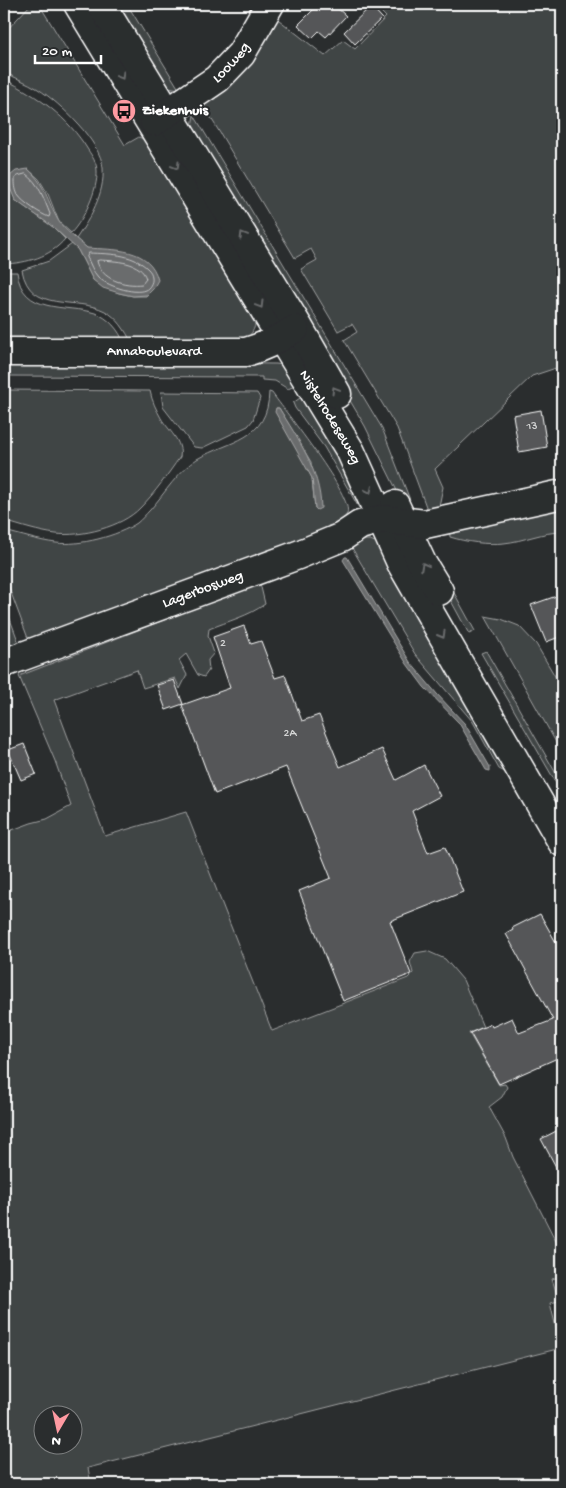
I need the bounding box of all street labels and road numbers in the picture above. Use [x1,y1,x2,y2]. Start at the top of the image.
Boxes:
street label: Looweg [210,39,255,88]
street label: Annaboulevard [107,343,202,361]
street label: Nistelrodeseweg [294,367,364,467]
street label: Lagerbosweg [160,567,246,613]

